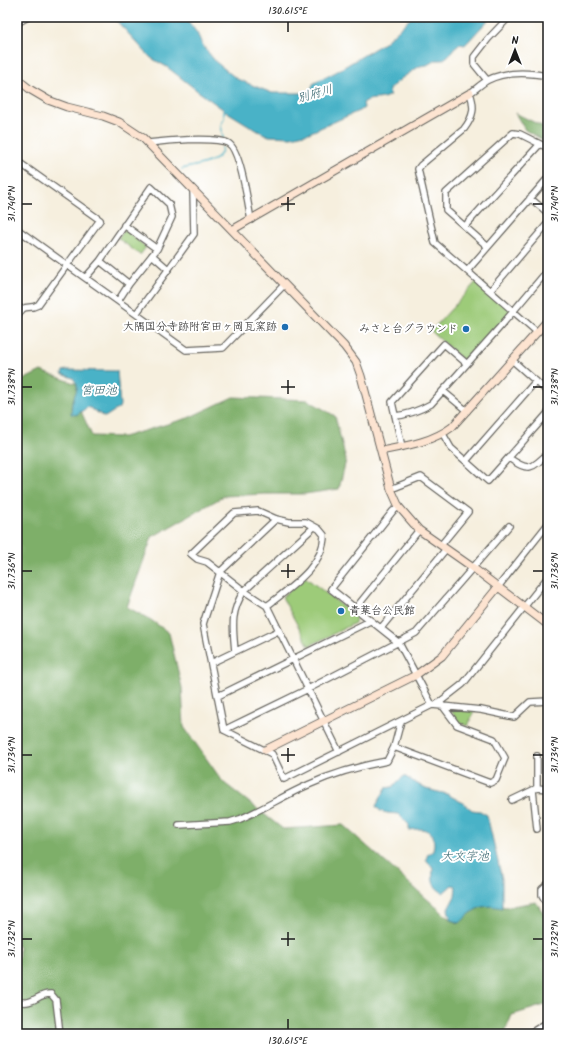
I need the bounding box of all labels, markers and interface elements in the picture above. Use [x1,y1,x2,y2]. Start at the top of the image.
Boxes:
text: 130.615°E [268,3,309,19]
north arrow [495,30,535,70]
text: N [512,32,519,50]
water label: 別府川 [295,80,335,108]
text: 31.740°N [4,186,20,222]
text: 31.740°N [547,186,563,222]
place label: 大隅国分寺跡附宮田ヶ岡瓦窯跡 [123,318,277,336]
place label: みさと台グラウンド [359,320,458,338]
marker: 大隅国分寺跡附宮田ヶ岡瓦窯跡 [280,322,290,332]
marker: みさと台グラウンド [461,324,471,334]
text: 31.738°N [4,368,20,406]
text: 31.738°N [547,368,563,406]
water label: 宮田池 [81,381,118,400]
text: 31.736°N [4,552,20,590]
text: 31.736°N [547,552,563,590]
place label: 青葉台公民館 [349,602,415,620]
marker: 青葉台公民館 [336,606,346,616]
text: 31.734°N [4,736,20,774]
text: 31.734°N [547,736,563,774]
water label: 大文字池 [441,847,490,866]
text: 31.732°N [4,920,20,958]
text: 31.732°N [547,920,563,958]
text: 130.615°E [268,1033,309,1049]

